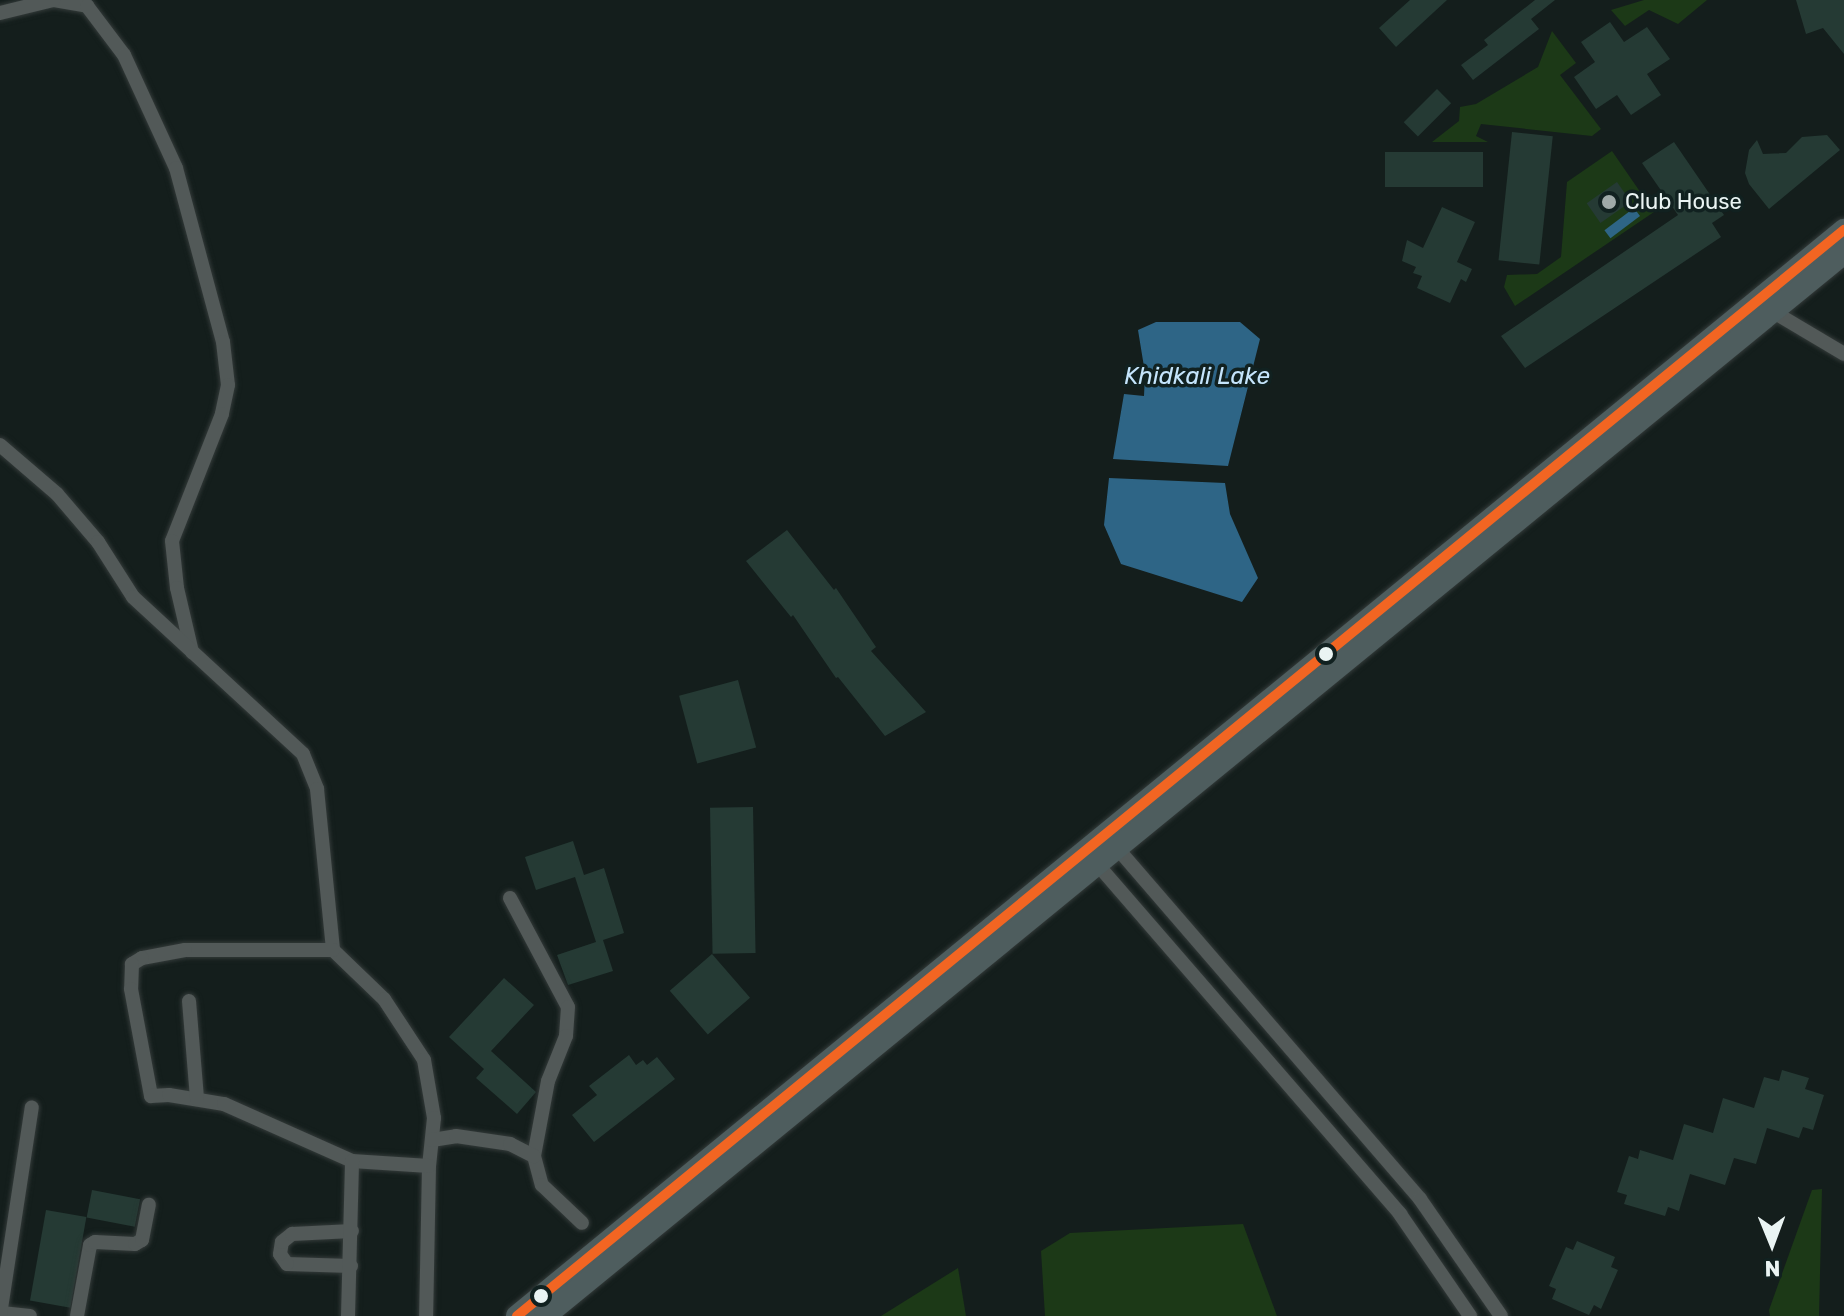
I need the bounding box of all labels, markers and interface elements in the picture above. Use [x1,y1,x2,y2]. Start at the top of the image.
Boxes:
place label: Club House [1625,189,1742,215]
marker: Club House [1600,193,1618,211]
water label: Khidkali Lake [1124,363,1270,391]
unlabelled marker [1318,646,1334,662]
north arrow [1732,1204,1812,1284]
text: N [1764,1255,1781,1282]
unlabelled marker [533,1288,549,1304]

